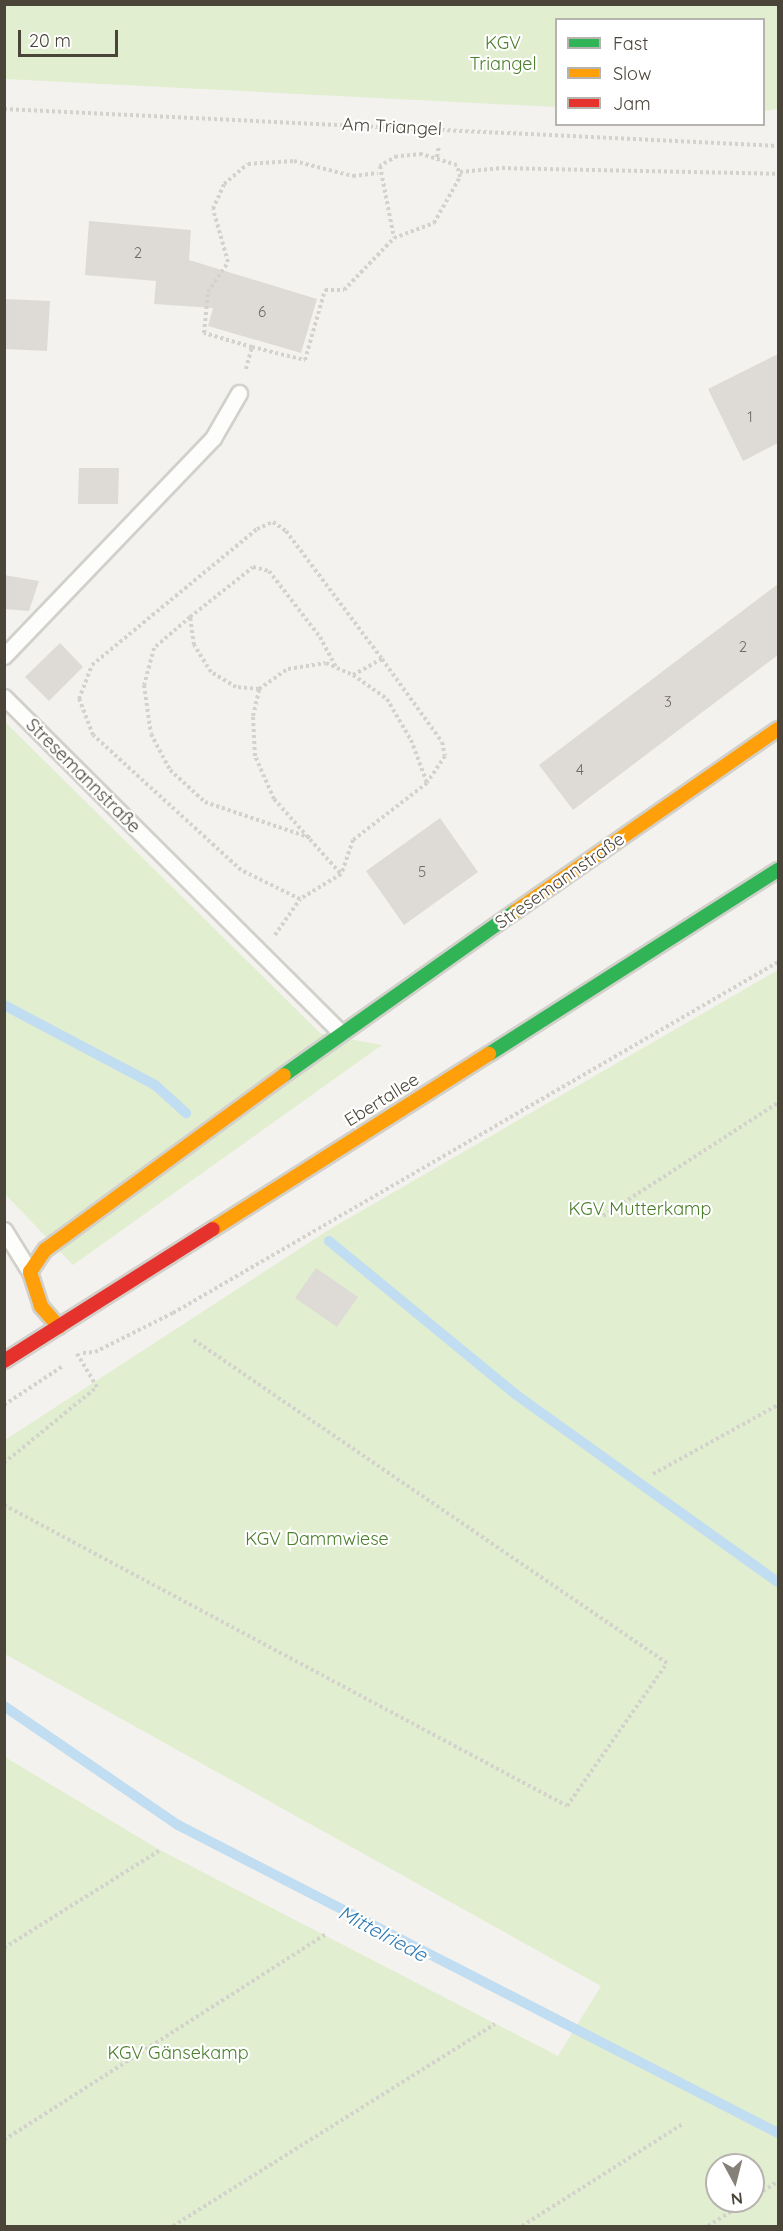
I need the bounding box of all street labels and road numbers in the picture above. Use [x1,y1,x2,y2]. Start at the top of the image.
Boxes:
street label: Am Triangel [341,114,443,140]
street label: Stresemannstraße [21,714,145,838]
street label: Stresemannstraße [491,828,629,934]
street label: Ebertallee [341,1069,423,1131]

